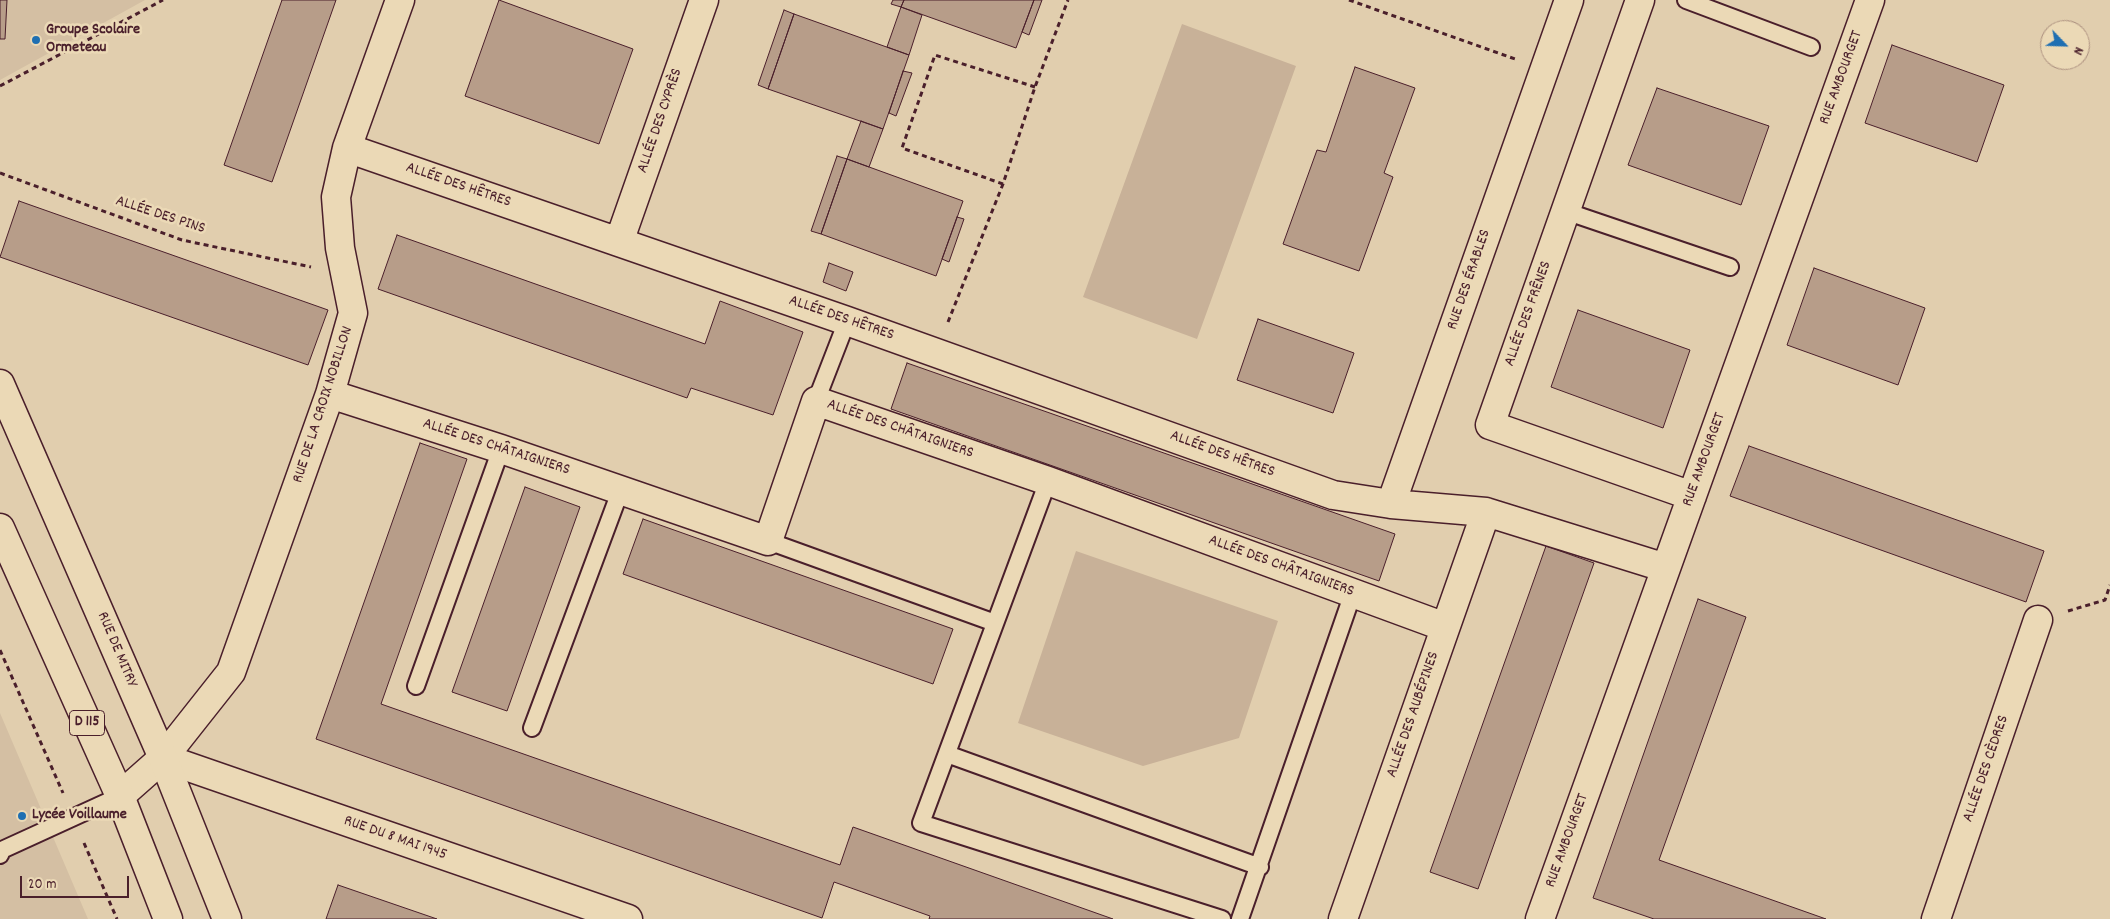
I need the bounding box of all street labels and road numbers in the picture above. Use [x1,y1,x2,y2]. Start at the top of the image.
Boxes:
street label: RUE AMBOURGET [1816,28,1868,128]
street label: ALLÉE DES CYPRÈS [634,66,688,176]
street label: ALLÉE DES HÊTRES [403,159,513,213]
street label: ALLÉE DES PINS [113,192,207,240]
street label: RUE DES ÉRABLES [1444,227,1496,333]
street label: ALLÉE DES FRÊNES [1501,259,1557,369]
street label: ALLÉE DES HÊTRES [786,292,896,346]
street label: RUE DE LA CROIX NOBILLON [290,324,358,486]
street label: ALLÉE DES CHÂTAIGNIERS [824,396,976,464]
street label: RUE AMBOURGET [1679,410,1731,510]
street label: ALLÉE DES CHÂTAIGNIERS [420,415,572,481]
street label: ALLÉE DES HÊTRES [1167,427,1277,483]
street label: ALLÉE DES CHÂTAIGNIERS [1205,532,1357,602]
street label: RUE DE MITRY [92,609,140,691]
street label: ALLÉE DES AUBÉPINES [1383,649,1445,781]
road number: D 115 [70,710,104,736]
street label: ALLÉE DES CÈDRES [1960,713,2014,825]
street label: RUE AMBOURGET [1542,791,1594,891]
street label: RUE DU 8 MAI 1945 [341,812,449,866]

